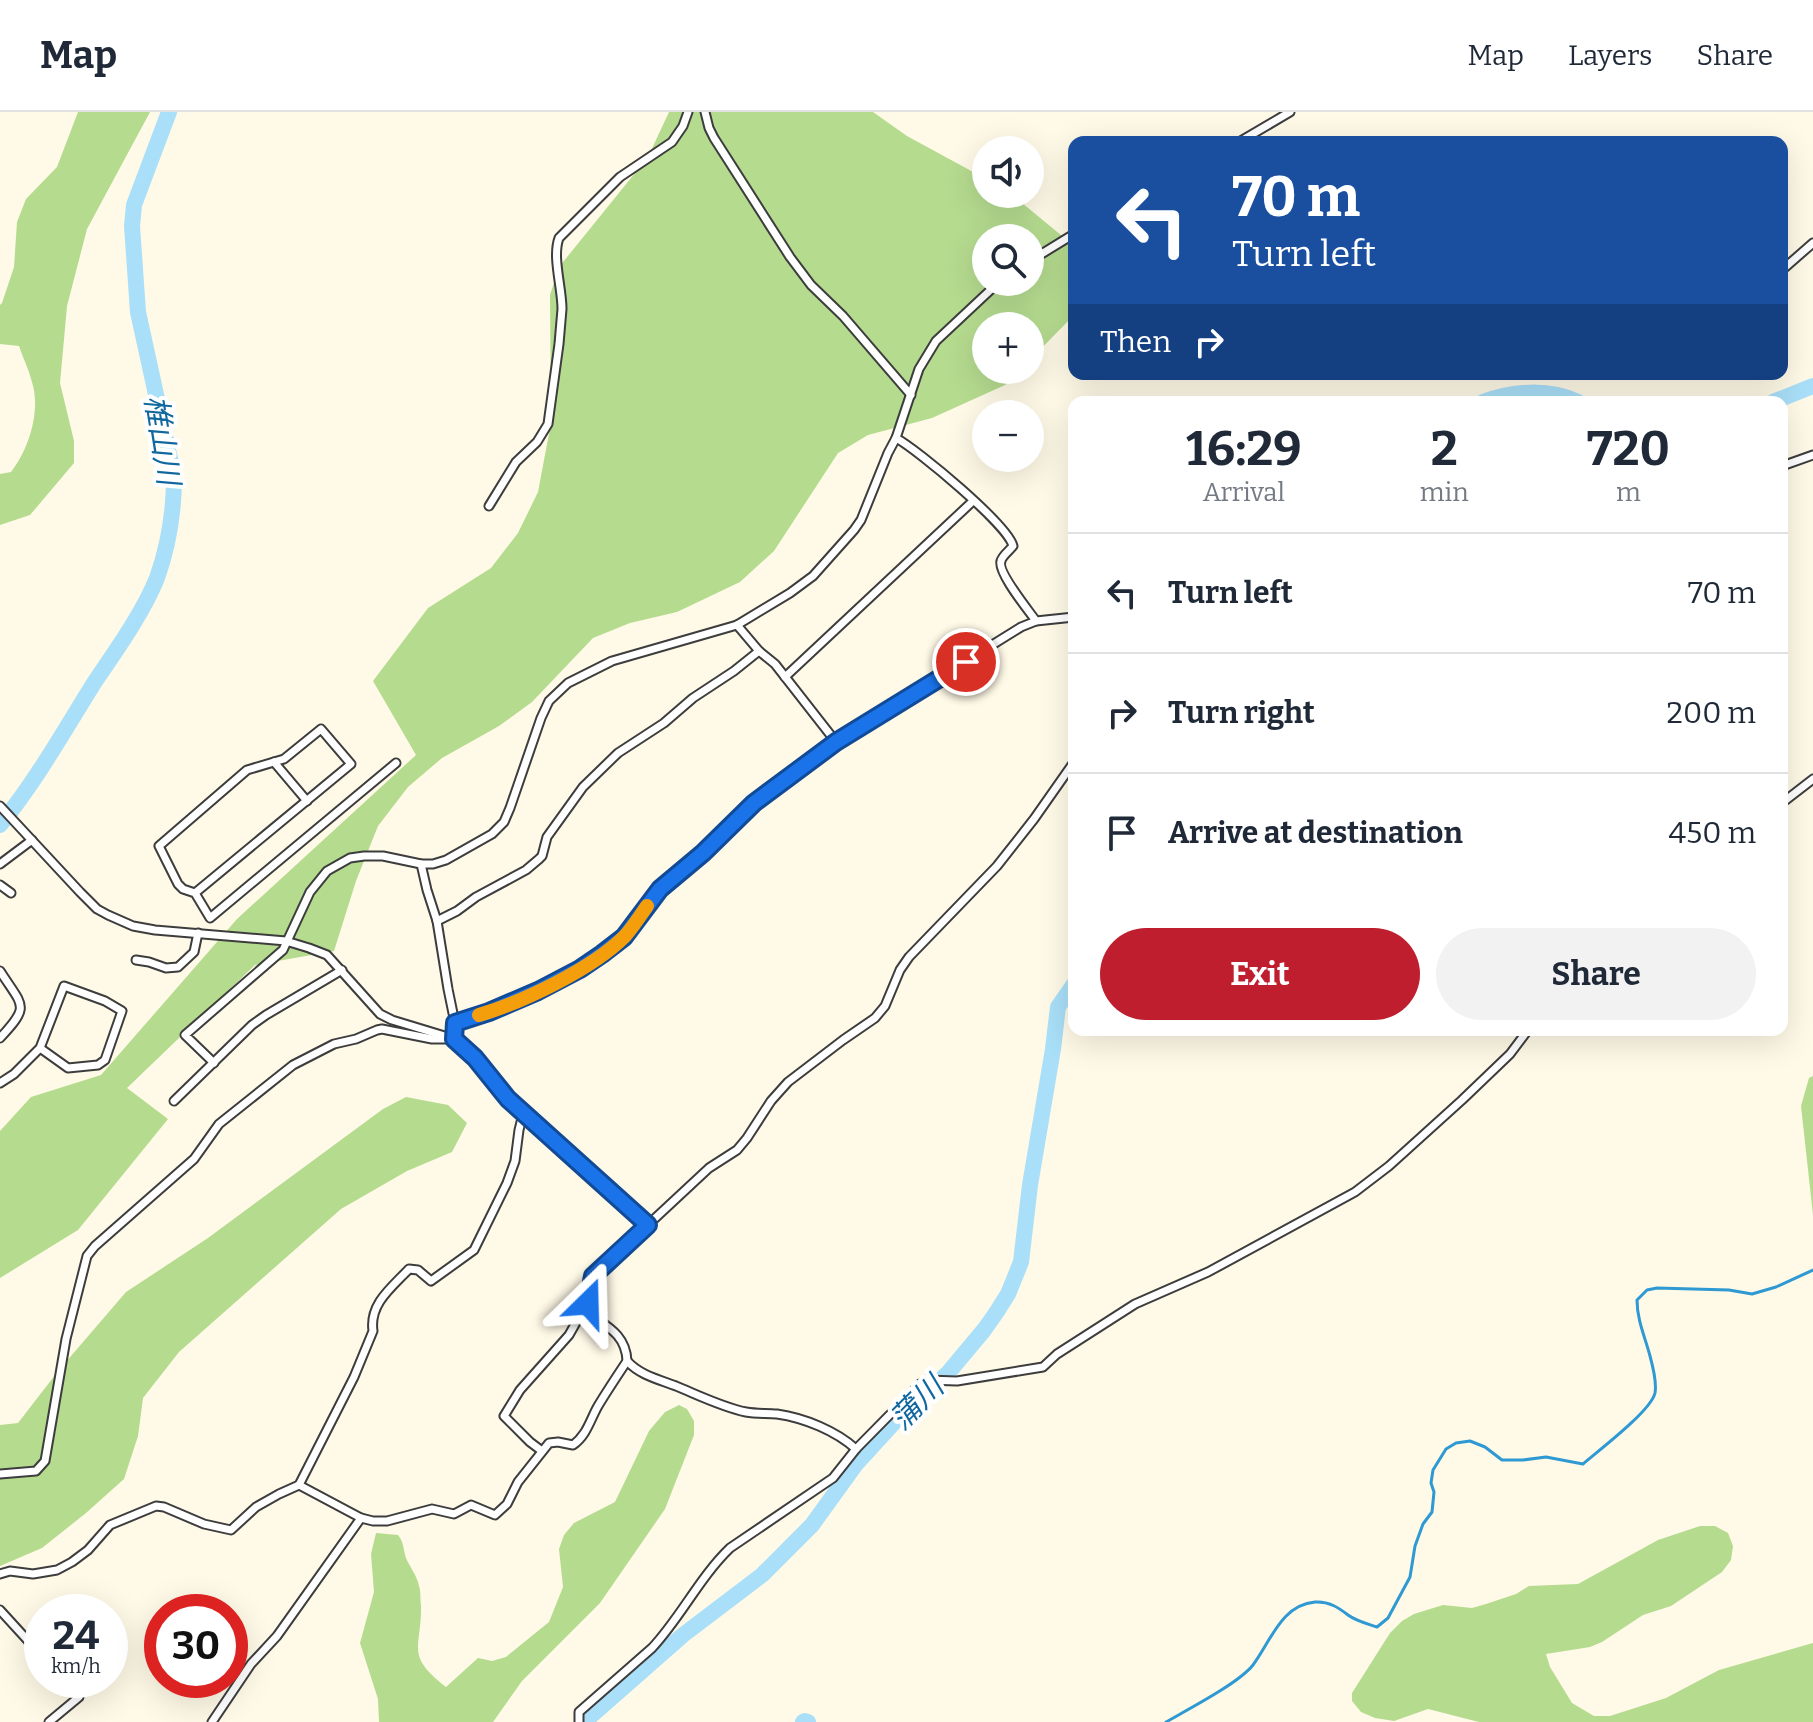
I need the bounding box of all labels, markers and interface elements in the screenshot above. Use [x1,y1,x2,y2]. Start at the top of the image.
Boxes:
text: Map [40,32,117,78]
text: Map [1467,39,1524,72]
text: Layers [1568,39,1652,72]
text: Share [1696,39,1773,72]
map controls [972,136,1044,472]
button: sound [972,136,1044,208]
text: 70 m [1232,164,1360,231]
icon: left [1100,168,1204,272]
button: search [972,224,1044,296]
text: Turn left [1232,232,1376,276]
button: + [972,312,1044,384]
icon: right [1187,320,1231,364]
text: Then [1100,324,1171,360]
water label: 椎山川 [137,393,187,490]
button: − [972,400,1044,472]
text: 16:29 [1186,420,1302,478]
text: 2 [1431,420,1458,478]
text: 720 [1587,420,1670,478]
text: Arrival [1203,477,1285,508]
text: min [1420,477,1469,508]
text: m [1616,477,1641,508]
icon: left [1100,571,1144,615]
text: Turn left [1168,575,1293,611]
text: 70 m [1688,575,1756,611]
pin [932,628,1000,696]
icon: arrive [944,640,988,684]
icon: right [1100,691,1144,735]
text: Turn right [1168,695,1315,731]
text: 200 m [1667,695,1756,731]
icon: arrive [1100,811,1144,855]
text: Arrive at destination [1168,815,1463,851]
text: 450 m [1669,815,1756,851]
button: Exit [1100,928,1420,1020]
button: Share [1436,928,1756,1020]
position arrow [546,1261,630,1345]
water label: 蒲川 [883,1367,953,1437]
speed limit sign: 30 [144,1594,248,1698]
text: 24 [53,1612,99,1660]
text: km/h [51,1654,101,1678]

